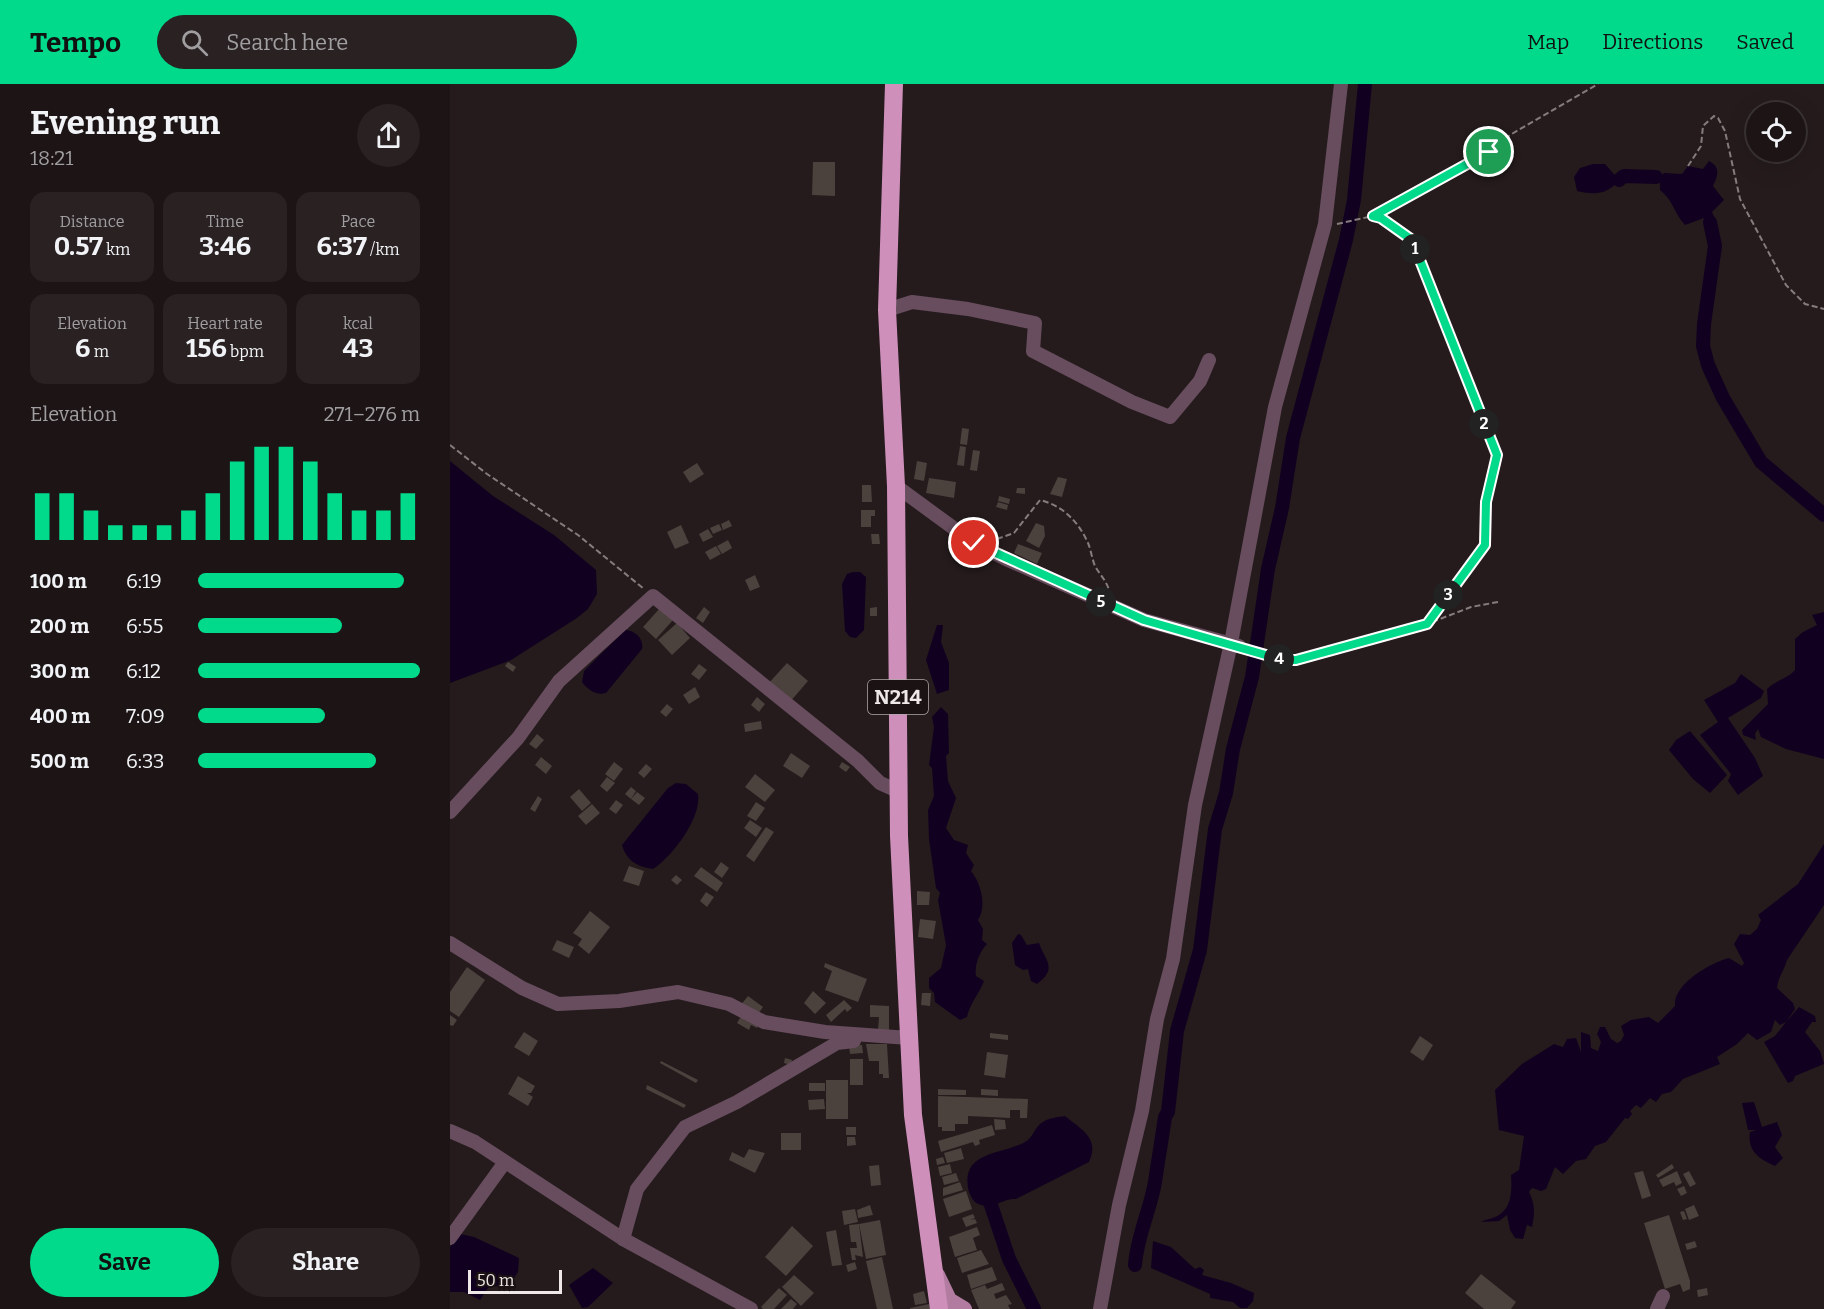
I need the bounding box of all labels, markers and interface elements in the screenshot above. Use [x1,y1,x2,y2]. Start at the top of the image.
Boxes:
search box [157,15,577,69]
text: Tempo [30,26,121,59]
icon: search [178,26,211,59]
text: Search here [226,29,348,56]
text: Map [1527,29,1569,55]
text: Directions [1602,29,1703,55]
text: Saved [1736,29,1794,55]
map controls [1746,102,1806,162]
button: locate [1746,102,1806,162]
text: Evening run [30,103,220,143]
button: share [357,104,420,167]
pin [1463,126,1514,177]
icon: arrive [1472,135,1505,168]
text: 18:21 [30,146,73,170]
text: Distance [60,212,124,231]
text: Time [206,212,244,231]
text: Pace [341,212,375,231]
text: 0.57 [54,231,103,262]
text: 3:46 [199,231,251,262]
text: 6:37 [317,231,367,262]
pin: 1 [1400,234,1430,264]
text: 1 [1412,239,1418,258]
text: km [103,240,130,259]
text: /km [367,240,399,259]
text: Elevation [57,314,127,333]
text: Heart rate [187,314,263,333]
text: kcal [343,314,373,333]
text: 6 [75,333,90,364]
text: 156 [186,333,227,364]
text: 43 [343,333,373,364]
text: m [90,342,109,361]
text: bpm [227,342,264,361]
text: Elevation [30,402,117,426]
text: 271–276 m [324,402,420,426]
pin: 2 [1469,409,1499,439]
text: 2 [1479,414,1489,433]
pin [948,517,999,568]
icon: check [957,526,990,559]
text: 100 m [30,569,87,593]
text: 6:19 [126,569,162,593]
pin: 3 [1433,580,1463,610]
text: 3 [1443,585,1453,604]
pin: 5 [1086,587,1116,617]
text: 5 [1097,592,1105,611]
text: 200 m [30,614,89,638]
text: 6:55 [126,614,163,638]
pin: 4 [1264,644,1294,674]
text: 4 [1274,649,1284,668]
text: 300 m [30,659,90,683]
text: 6:12 [126,659,161,683]
road number: N214 [868,680,928,714]
text: 400 m [30,704,90,728]
text: 7:09 [126,704,165,728]
text: 500 m [30,749,89,773]
text: 6:33 [126,749,164,773]
button: Save [30,1228,219,1297]
button: Share [231,1228,420,1297]
scale bar [468,1267,562,1294]
text: 50 m [477,1271,514,1290]

